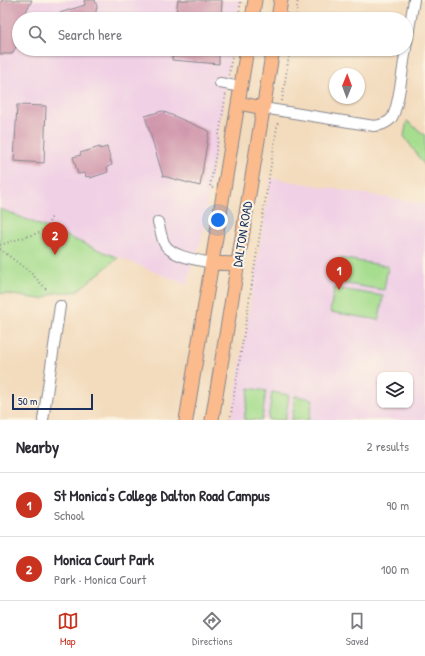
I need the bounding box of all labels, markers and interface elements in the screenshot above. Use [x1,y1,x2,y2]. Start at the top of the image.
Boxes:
search box [12,12,413,56]
icon: search [26,23,48,45]
text: Search here [58,24,122,45]
north arrow [329,68,365,104]
street label: DALTON ROAD [228,199,256,268]
your location [208,210,228,230]
pin: 2 [42,222,68,255]
pin: 1 [326,257,352,290]
map controls [377,372,413,408]
button: layers [377,372,413,408]
scale bar [12,392,93,411]
text: 50 m [18,394,38,408]
text: Nearby [16,435,59,458]
text: 2 results [367,437,409,455]
text: St Monica's College Dalton Road Campus [54,485,270,506]
text: 1 [27,496,31,514]
text: 90 m [387,496,409,514]
text: School [54,506,84,524]
text: Monica Court Park [54,549,154,570]
text: 2 [26,560,32,578]
text: 100 m [381,560,409,578]
text: Park · Monica Court [54,570,146,588]
tab: Map [57,610,79,648]
tab: Directions [192,610,233,648]
tab: Saved [346,610,368,648]

